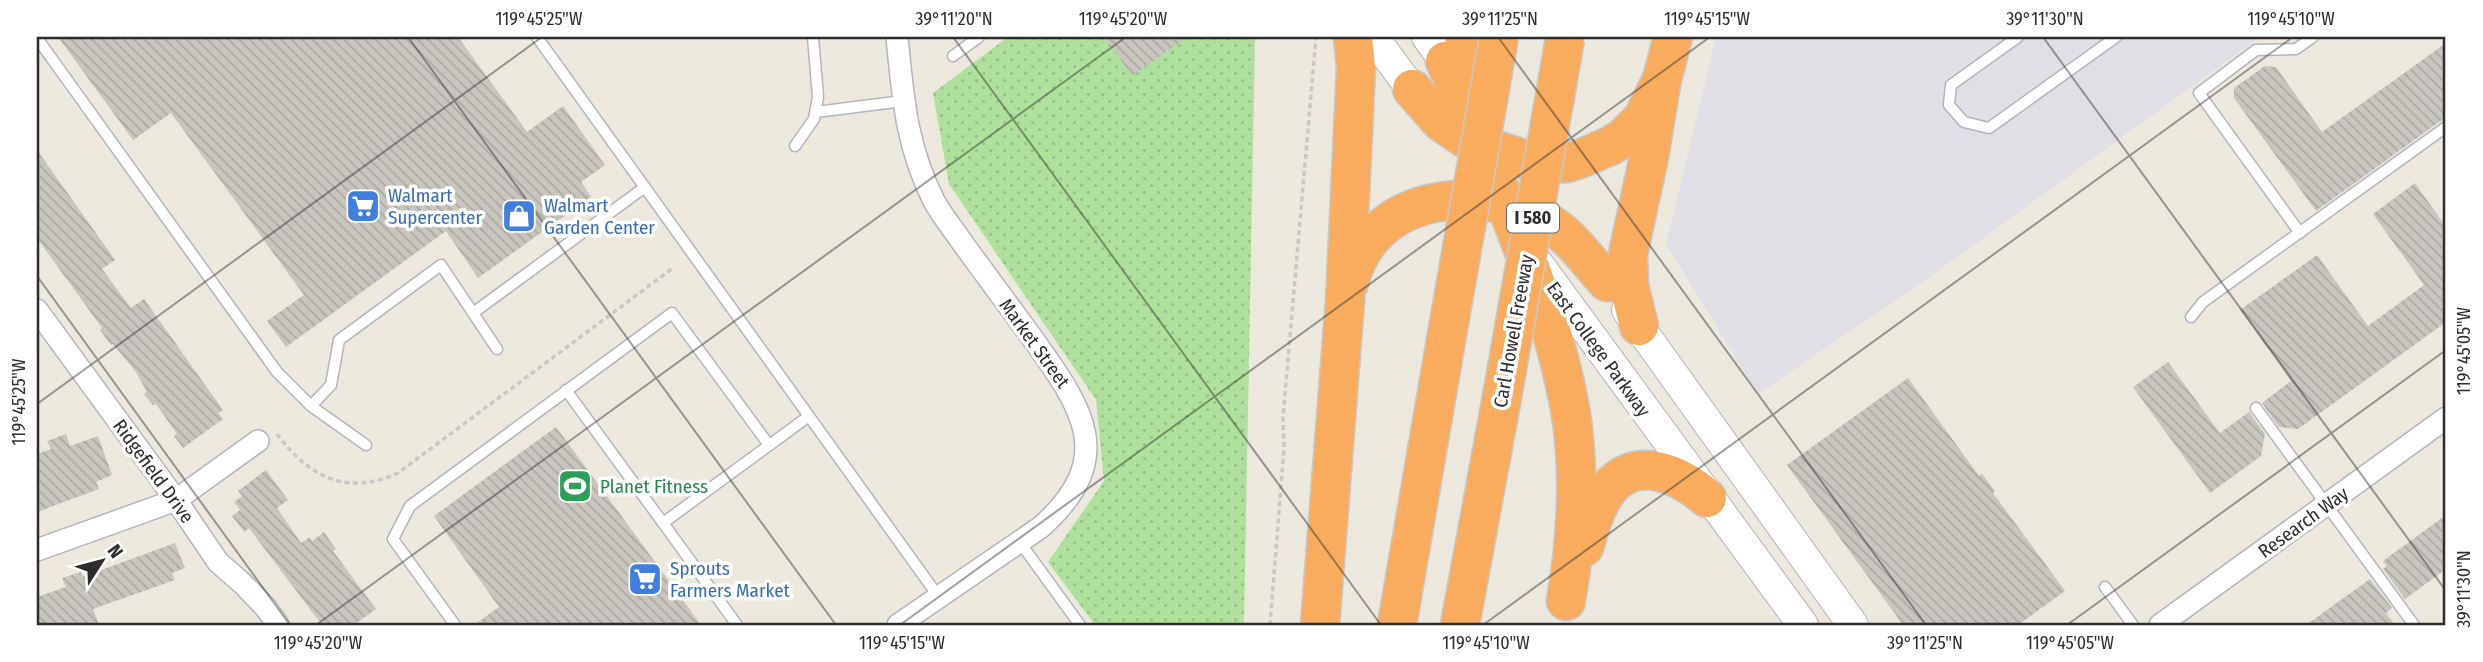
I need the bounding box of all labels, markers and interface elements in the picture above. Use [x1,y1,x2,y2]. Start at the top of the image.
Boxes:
text: 119°45'25"W [496,8,583,30]
text: 39°11'20"N [915,8,993,30]
text: 119°45'20"W [1079,8,1168,30]
text: 39°11'25"N [1462,8,1538,30]
text: 119°45'15"W [1664,8,1750,30]
text: 39°11'30"N [2006,8,2084,30]
text: 119°45'10"W [2247,8,2335,30]
place label: Walmart Supercenter [388,184,482,229]
supermarket icon: Walmart Supercenter [344,187,382,225]
place label: Walmart Garden Center [544,194,655,239]
shop icon: Walmart Garden Center [500,197,538,235]
road number: I 580 [1507,204,1559,232]
street label: Carl Howell Freeway [1489,252,1538,409]
street label: East College Parkway [1542,277,1656,422]
street label: Market Street [994,294,1075,393]
text: 119°45'05"W [2453,306,2475,395]
text: 119°45'25"W [8,358,30,445]
street label: Ridgefield Drive [108,415,199,528]
sports icon: Planet Fitness [556,467,594,505]
place label: Planet Fitness [600,475,708,498]
street label: Research Way [2254,482,2353,563]
north arrow [66,526,136,596]
text: N [103,540,128,563]
text: 39°11'30"N [2453,550,2475,628]
place label: Sprouts Farmers Market [670,557,791,602]
supermarket icon: Sprouts Farmers Market [626,560,664,598]
text: 119°45'20"W [274,632,363,654]
text: 119°45'15"W [859,632,945,654]
text: 119°45'10"W [1442,632,1530,654]
text: 39°11'25"N [1887,632,1963,654]
text: 119°45'05"W [2026,632,2115,654]

